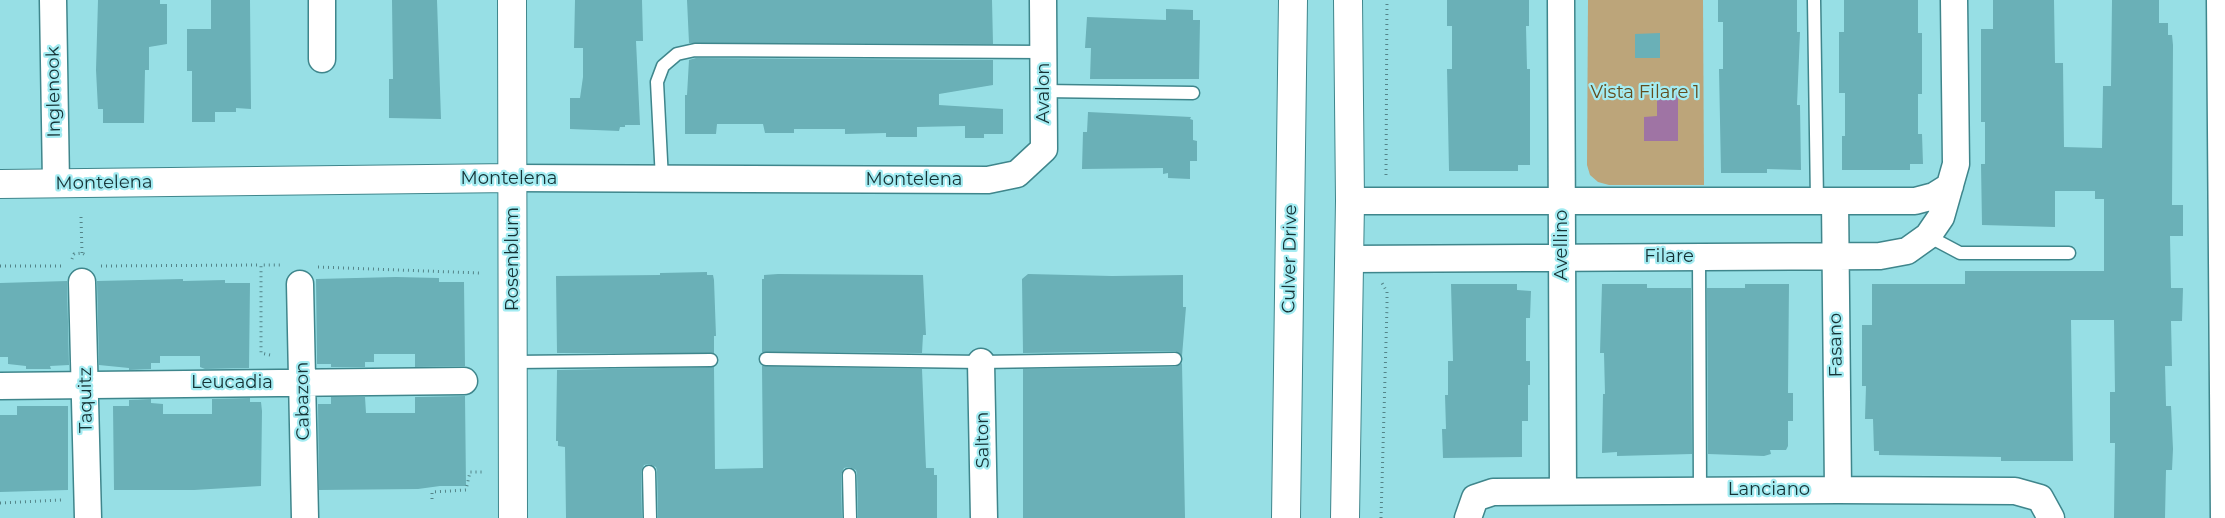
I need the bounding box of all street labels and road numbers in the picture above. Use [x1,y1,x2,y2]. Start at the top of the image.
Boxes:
street label: Inglenook [42,46,66,138]
street label: Avalon [1033,63,1055,123]
street label: Montelena [461,168,557,190]
street label: Montelena [866,169,962,191]
street label: Montelena [55,171,153,195]
street label: Culver Drive [1278,204,1302,314]
street label: Rosenblum [502,207,524,311]
street label: Avellino [1551,210,1573,280]
street label: Filare [1644,246,1694,268]
street label: Fasano [1825,313,1847,377]
street label: Cabazon [292,362,314,440]
street label: Taquitz [75,367,97,433]
street label: Leucadia [191,372,273,394]
street label: Salton [972,411,994,469]
street label: Lanciano [1728,479,1810,501]

